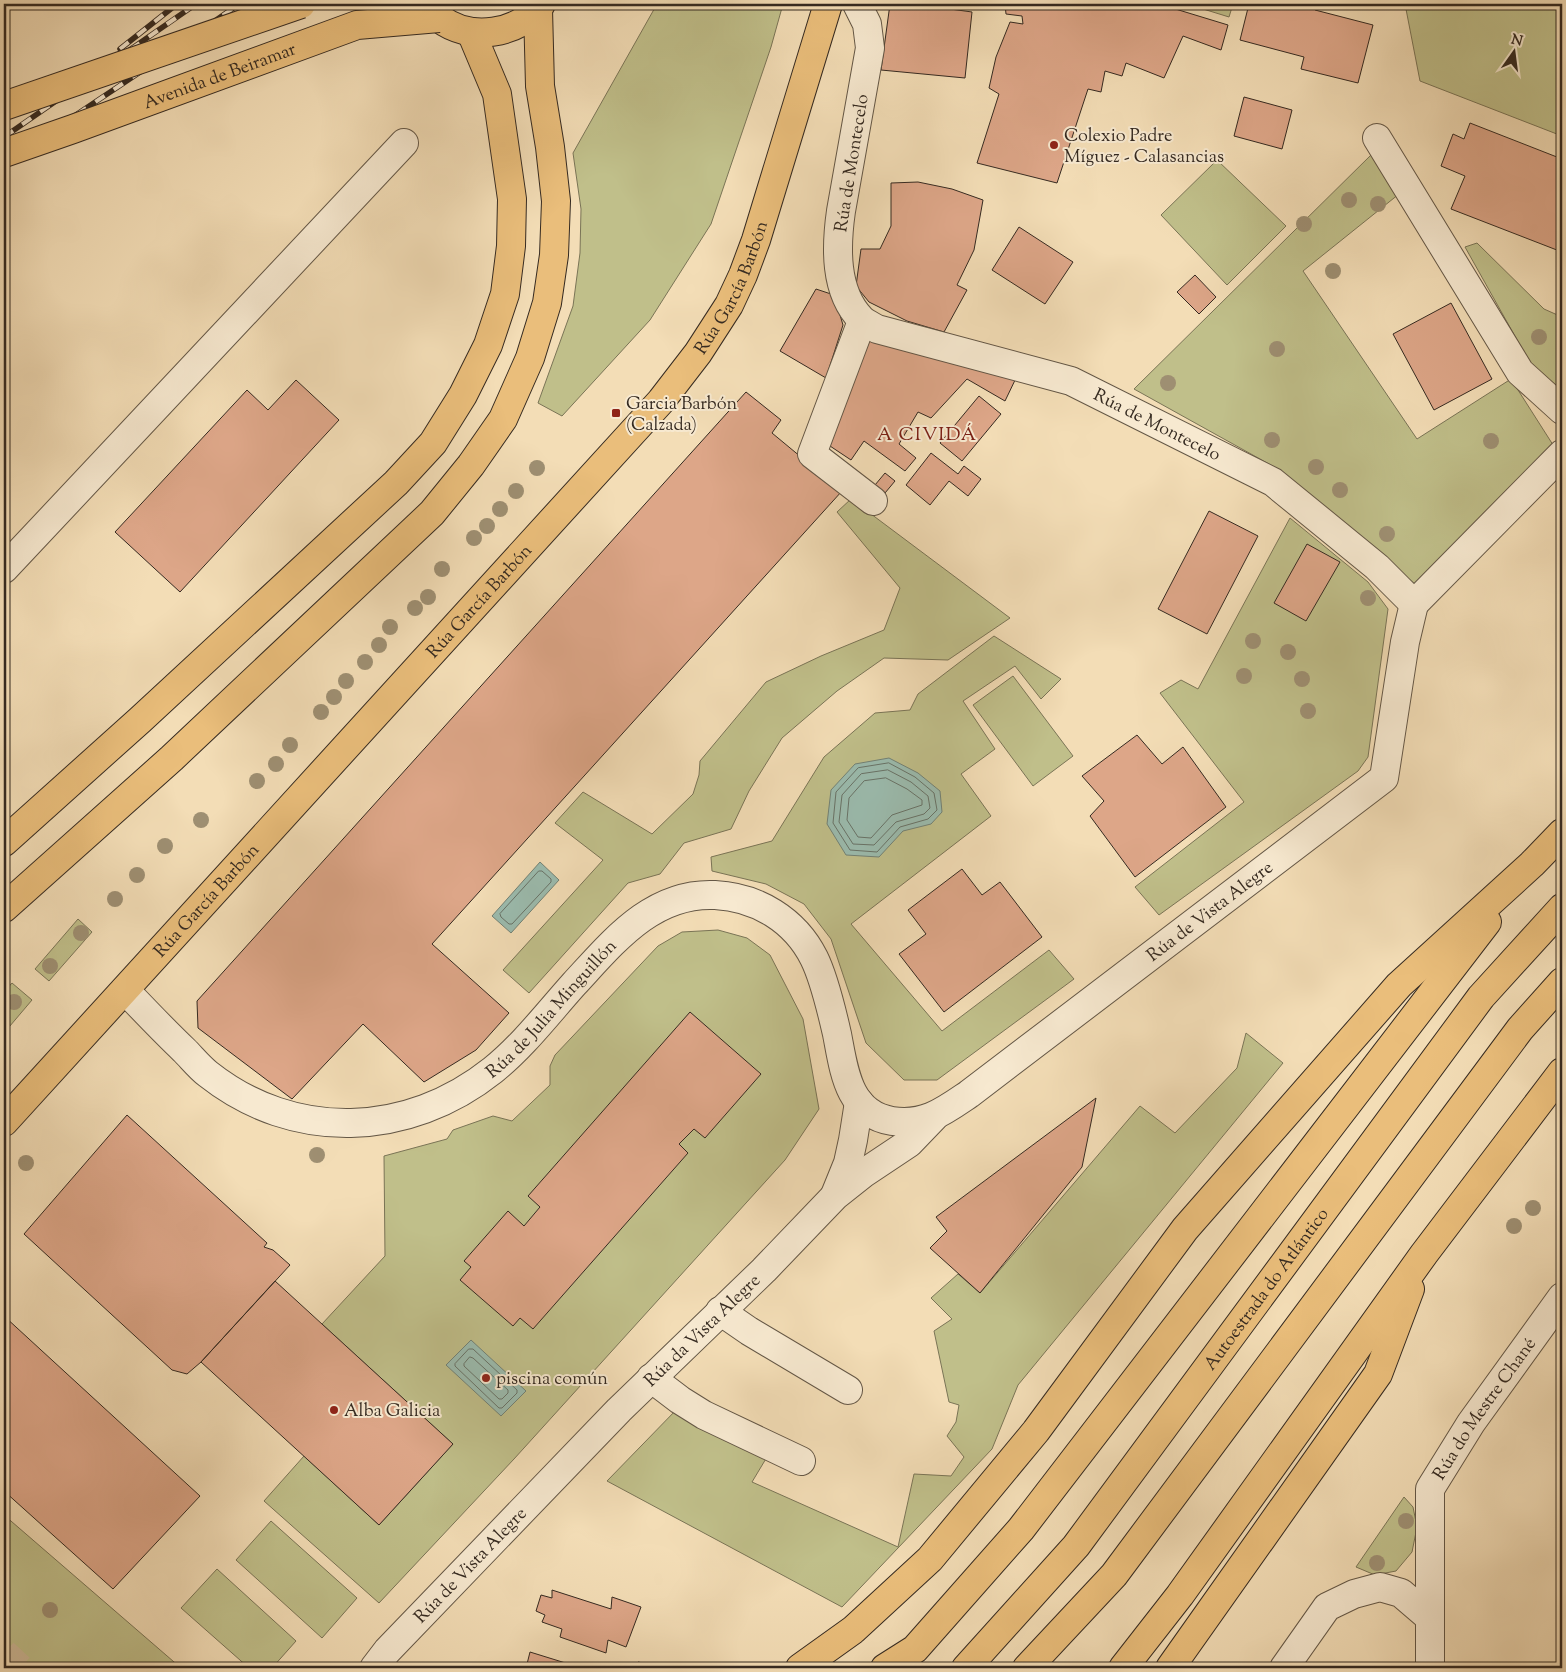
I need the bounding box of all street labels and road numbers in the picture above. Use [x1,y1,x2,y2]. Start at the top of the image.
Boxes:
street label: Avenida de Beiramar [140,37,300,117]
street label: Rúa de Montecelo [829,92,877,234]
street label: Rúa García Barbón [689,218,776,360]
street label: Rúa de Montecelo [1088,383,1225,469]
street label: Rúa García Barbón [421,539,539,665]
street label: Rúa García Barbón [149,839,267,964]
street label: Rúa de Vista Alegre [1142,856,1279,969]
street label: Rúa de Julia Minguillón [481,934,624,1086]
street label: Autoestrada do Atlántico [1199,1203,1336,1377]
street label: Rúa da Vista Alegre [639,1269,767,1394]
street label: Rúa do Mestre Chané [1428,1333,1544,1486]
street label: Rúa de Vista Alegre [409,1502,534,1630]

